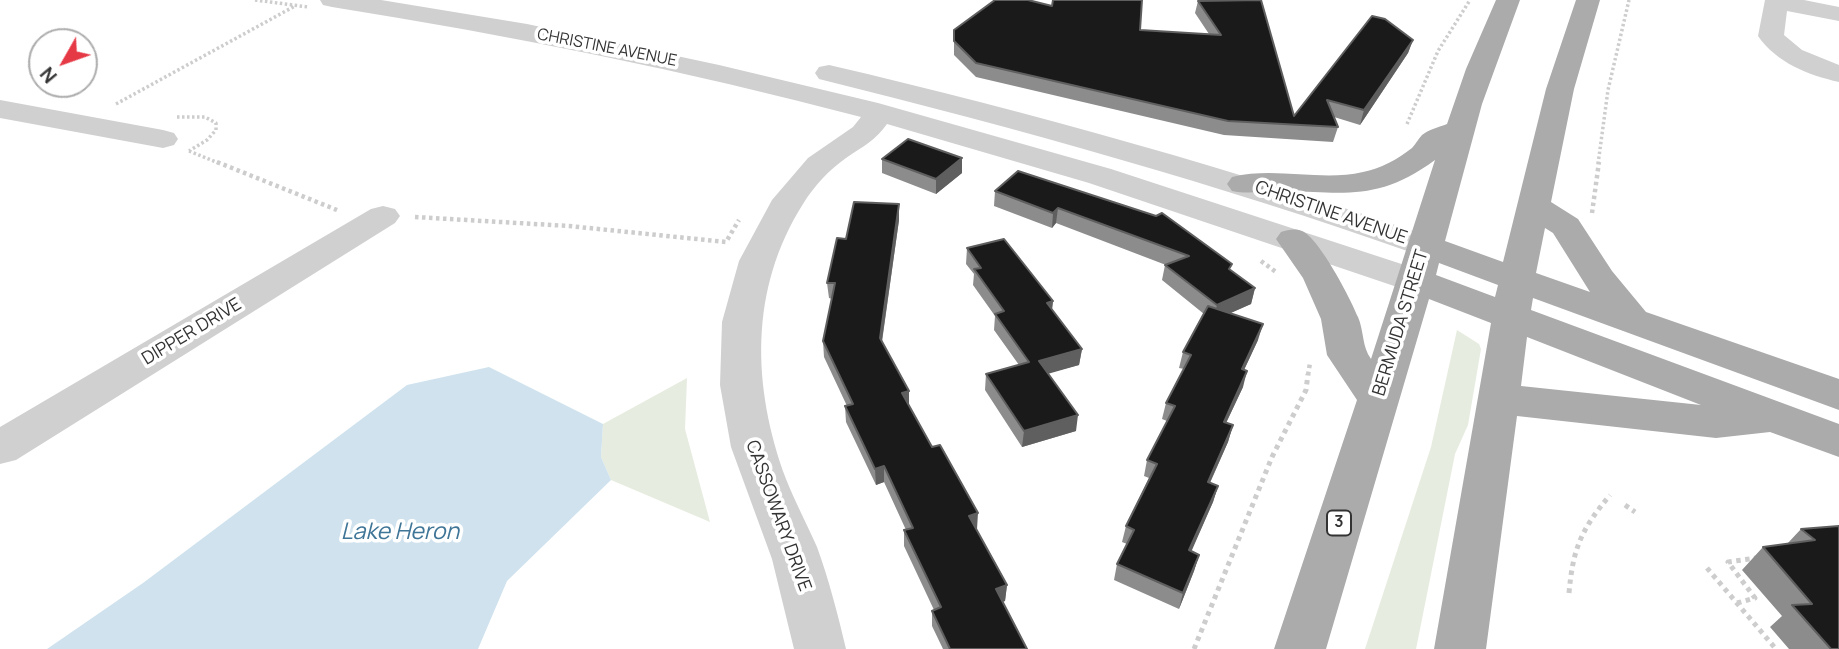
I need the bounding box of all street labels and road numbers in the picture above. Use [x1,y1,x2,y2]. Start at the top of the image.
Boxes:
street label: CHRISTINE AVENUE [536,25,678,71]
street label: CHRISTINE AVENUE [1252,177,1410,249]
street label: BERMUDA STREET [1369,247,1433,399]
street label: DIPPER DRIVE [138,294,246,370]
street label: CASSOWARY DRIVE [741,438,815,594]
road number: 3 [1327,510,1351,536]

